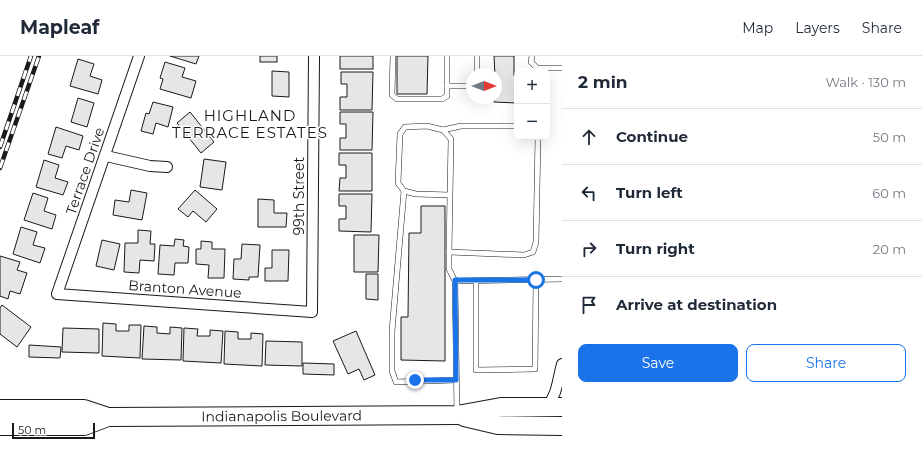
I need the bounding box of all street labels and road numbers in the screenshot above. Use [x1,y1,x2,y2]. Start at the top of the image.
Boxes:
street label: Terrace Drive [62,125,108,217]
street label: 99th Street [290,157,308,235]
street label: Branton Avenue [128,276,242,302]
street label: Indianapolis Boulevard [201,407,362,425]

